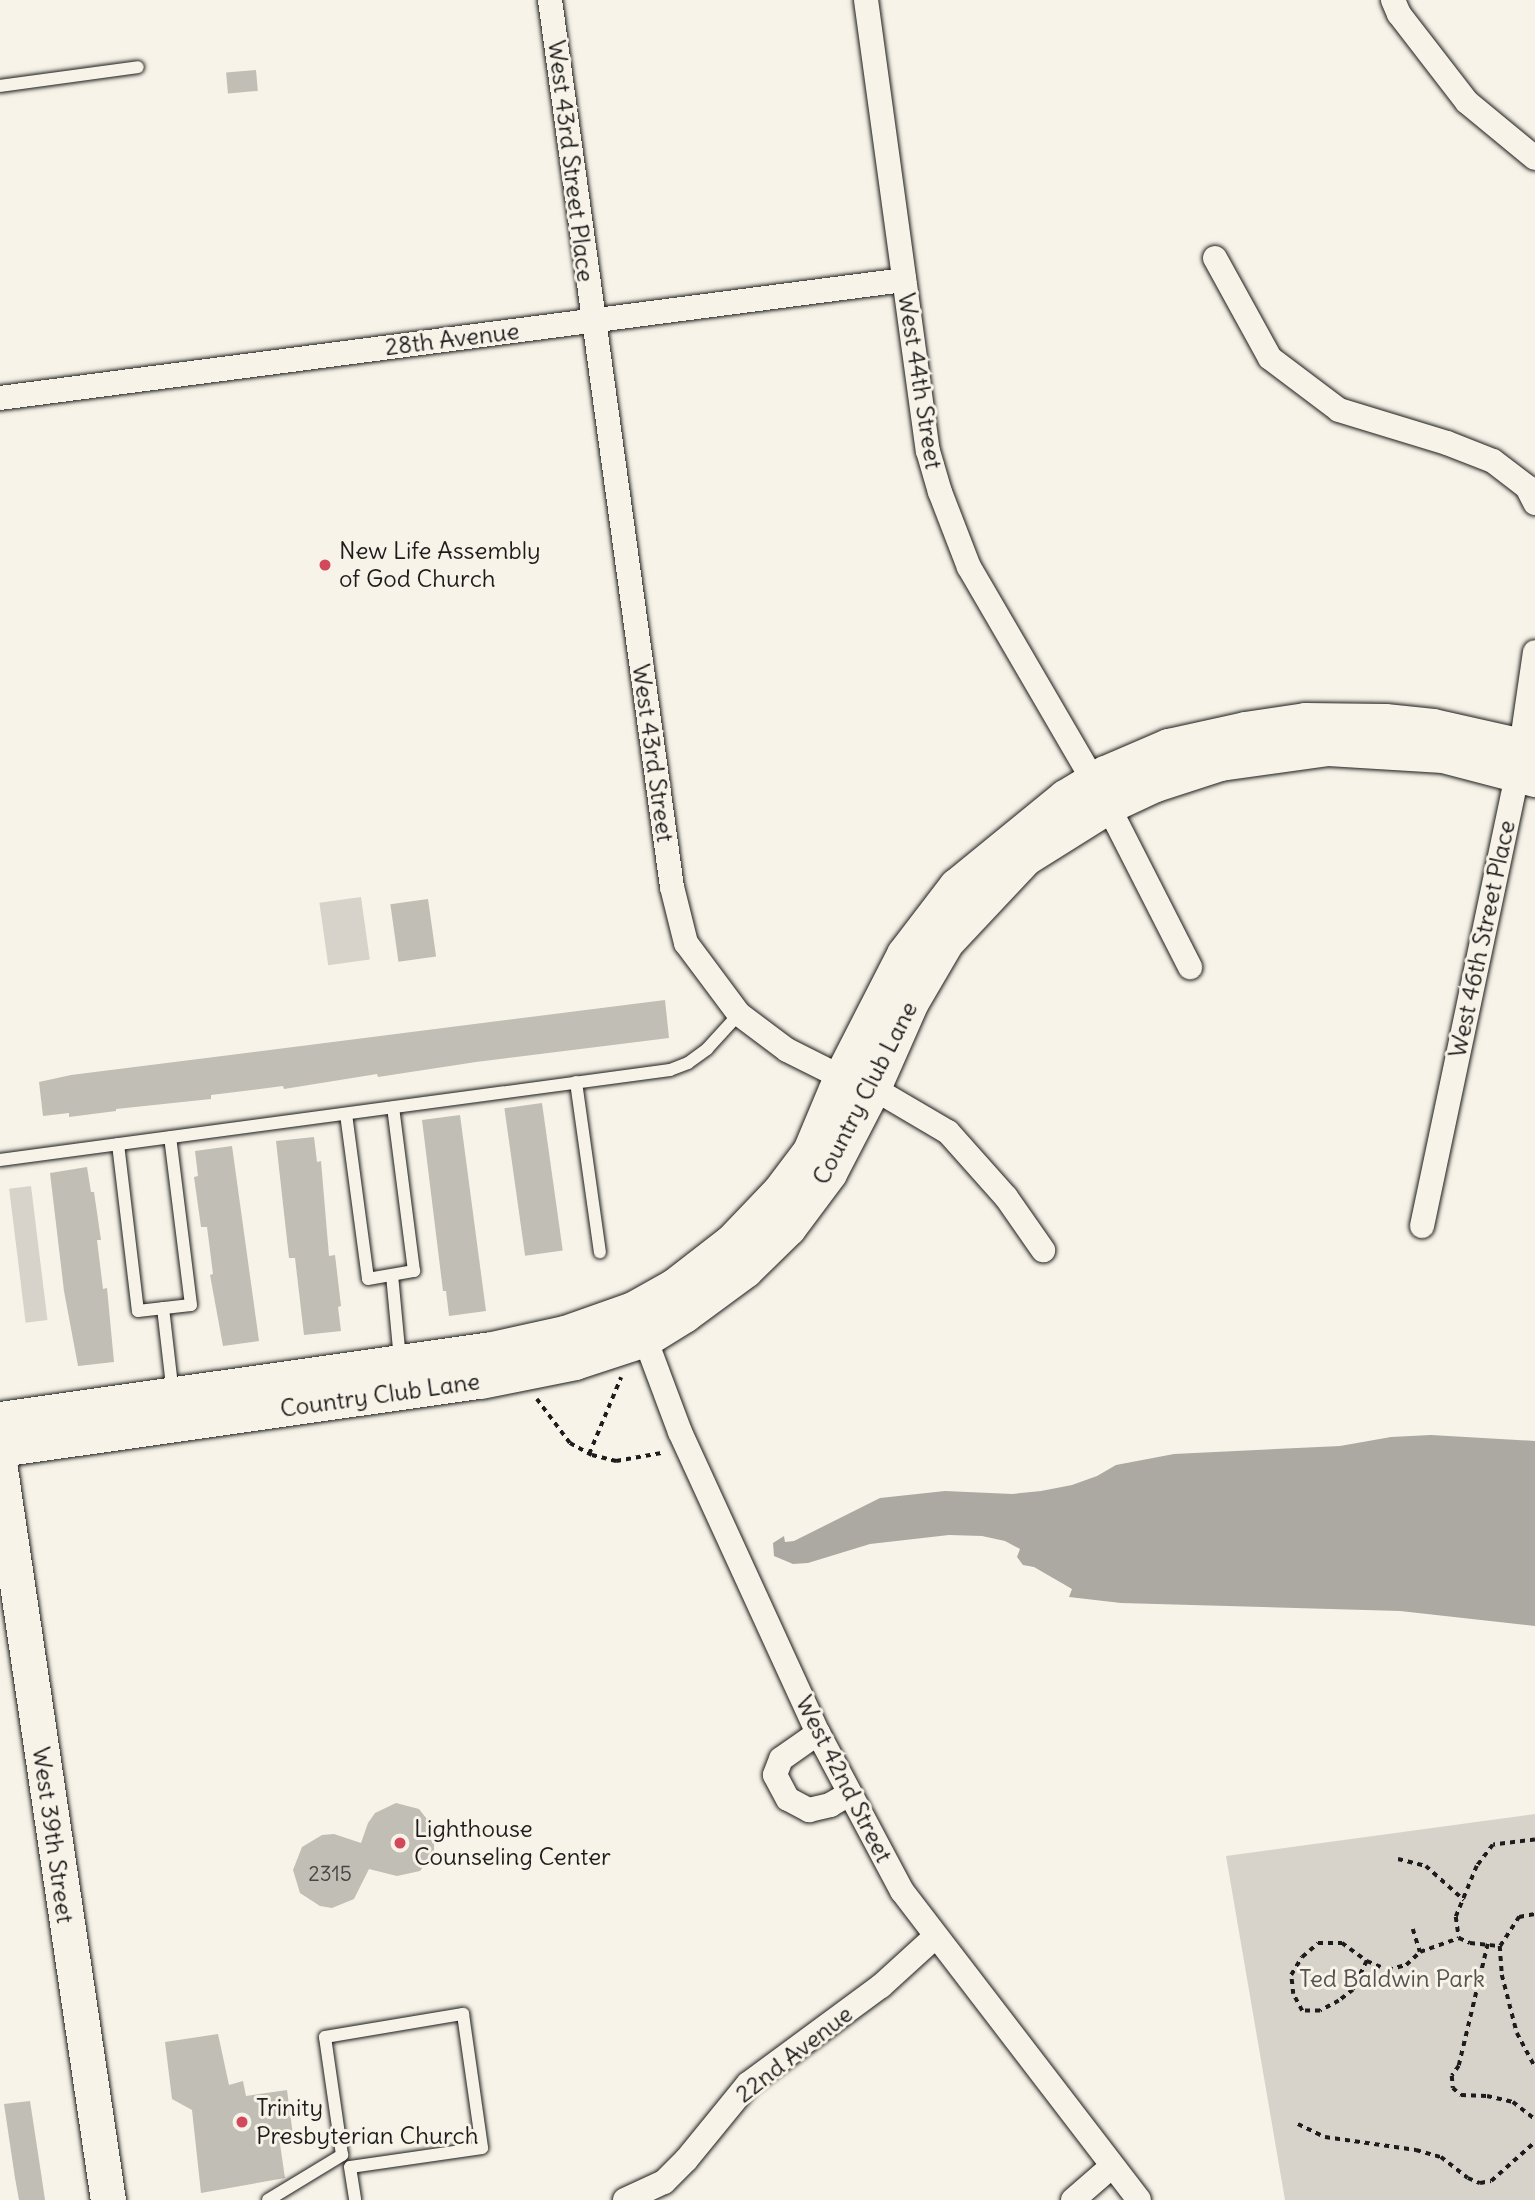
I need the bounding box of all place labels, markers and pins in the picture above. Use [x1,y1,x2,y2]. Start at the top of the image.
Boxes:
place label: New Life Assembly of God Church [339,537,541,593]
marker: New Life Assembly of God Church [317,557,333,573]
place label: Lighthouse Counseling Center [414,1815,611,1871]
marker: Lighthouse Counseling Center [392,1835,408,1851]
place label: Trinity Presbyterian Church [256,2094,479,2150]
marker: Trinity Presbyterian Church [234,2114,250,2130]

